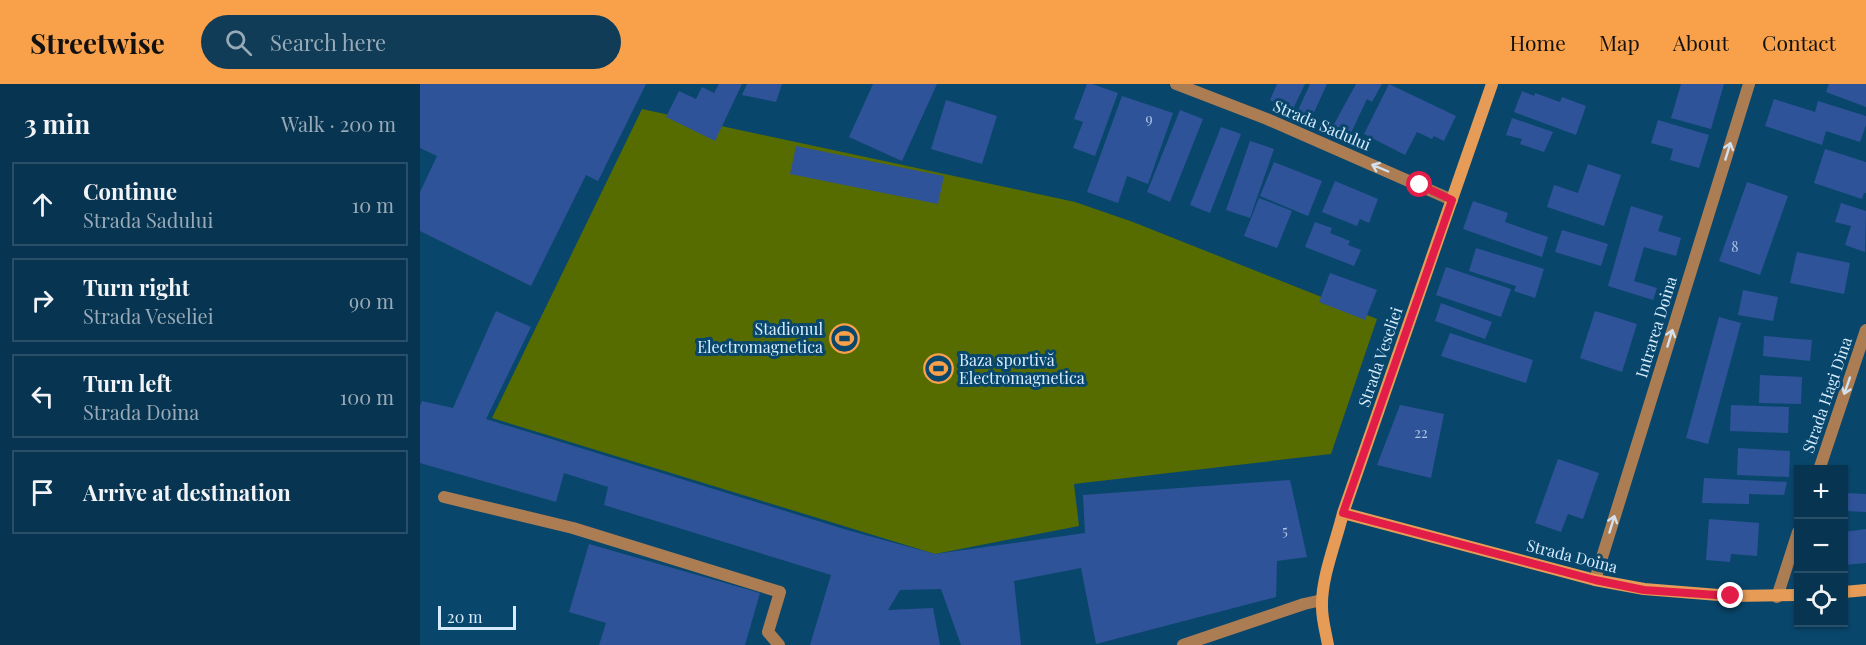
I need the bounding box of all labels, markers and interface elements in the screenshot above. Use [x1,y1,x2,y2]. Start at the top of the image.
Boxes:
search box [201,15,621,69]
text: Streetwise [30,24,165,61]
icon: search [222,26,255,59]
text: Search here [270,27,386,57]
text: Home [1510,28,1566,56]
text: Map [1599,28,1640,56]
text: About [1673,28,1729,56]
text: Contact [1762,28,1836,56]
street label: Strada Sadului [1270,95,1375,155]
text: 3 min [24,106,90,141]
house number: 9 [1145,109,1153,128]
text: Walk · 200 m [281,110,396,137]
one-way arrow [1723,142,1734,161]
one-way arrow [1371,162,1389,173]
route start [1406,171,1432,197]
text: Continue [83,176,177,206]
icon: ahead [26,188,59,221]
text: 10 m [352,191,394,218]
text: Strada Sadului [83,206,213,233]
house number: 8 [1731,237,1739,256]
text: Turn right [83,272,189,302]
street label: Intrarea Doina [1630,274,1681,380]
icon: right [26,284,59,317]
text: 90 m [349,287,394,314]
text: Strada Veseliei [83,302,214,329]
street label: Strada Veseliei [1353,304,1407,410]
place label: Stadionul Electromagnetica [697,318,823,357]
sports icon: Stadionul Electromagnetica [828,322,860,354]
one-way arrow [1665,329,1676,348]
street label: Strada Hagi Dina [1797,334,1856,456]
place label: Baza sportivă Electromagnetica [959,349,1085,388]
sports icon: Baza sportivă Electromagnetica [922,353,954,385]
text: Turn left [83,368,172,398]
one-way arrow [1841,376,1852,395]
icon: left [26,380,59,413]
text: 100 m [340,383,394,410]
text: Strada Doina [83,398,199,425]
house number: 22 [1414,423,1428,442]
map controls [1794,465,1848,627]
button: + [1794,465,1848,519]
icon: arrive [26,476,59,509]
text: Arrive at destination [83,477,291,507]
one-way arrow [1607,515,1618,534]
button: − [1794,519,1848,573]
house number: 5 [1282,521,1288,540]
street label: Strada Doina [1524,534,1620,577]
button: locate [1794,573,1848,627]
route end [1717,582,1743,608]
scale bar [438,603,516,630]
text: 20 m [447,606,482,627]

